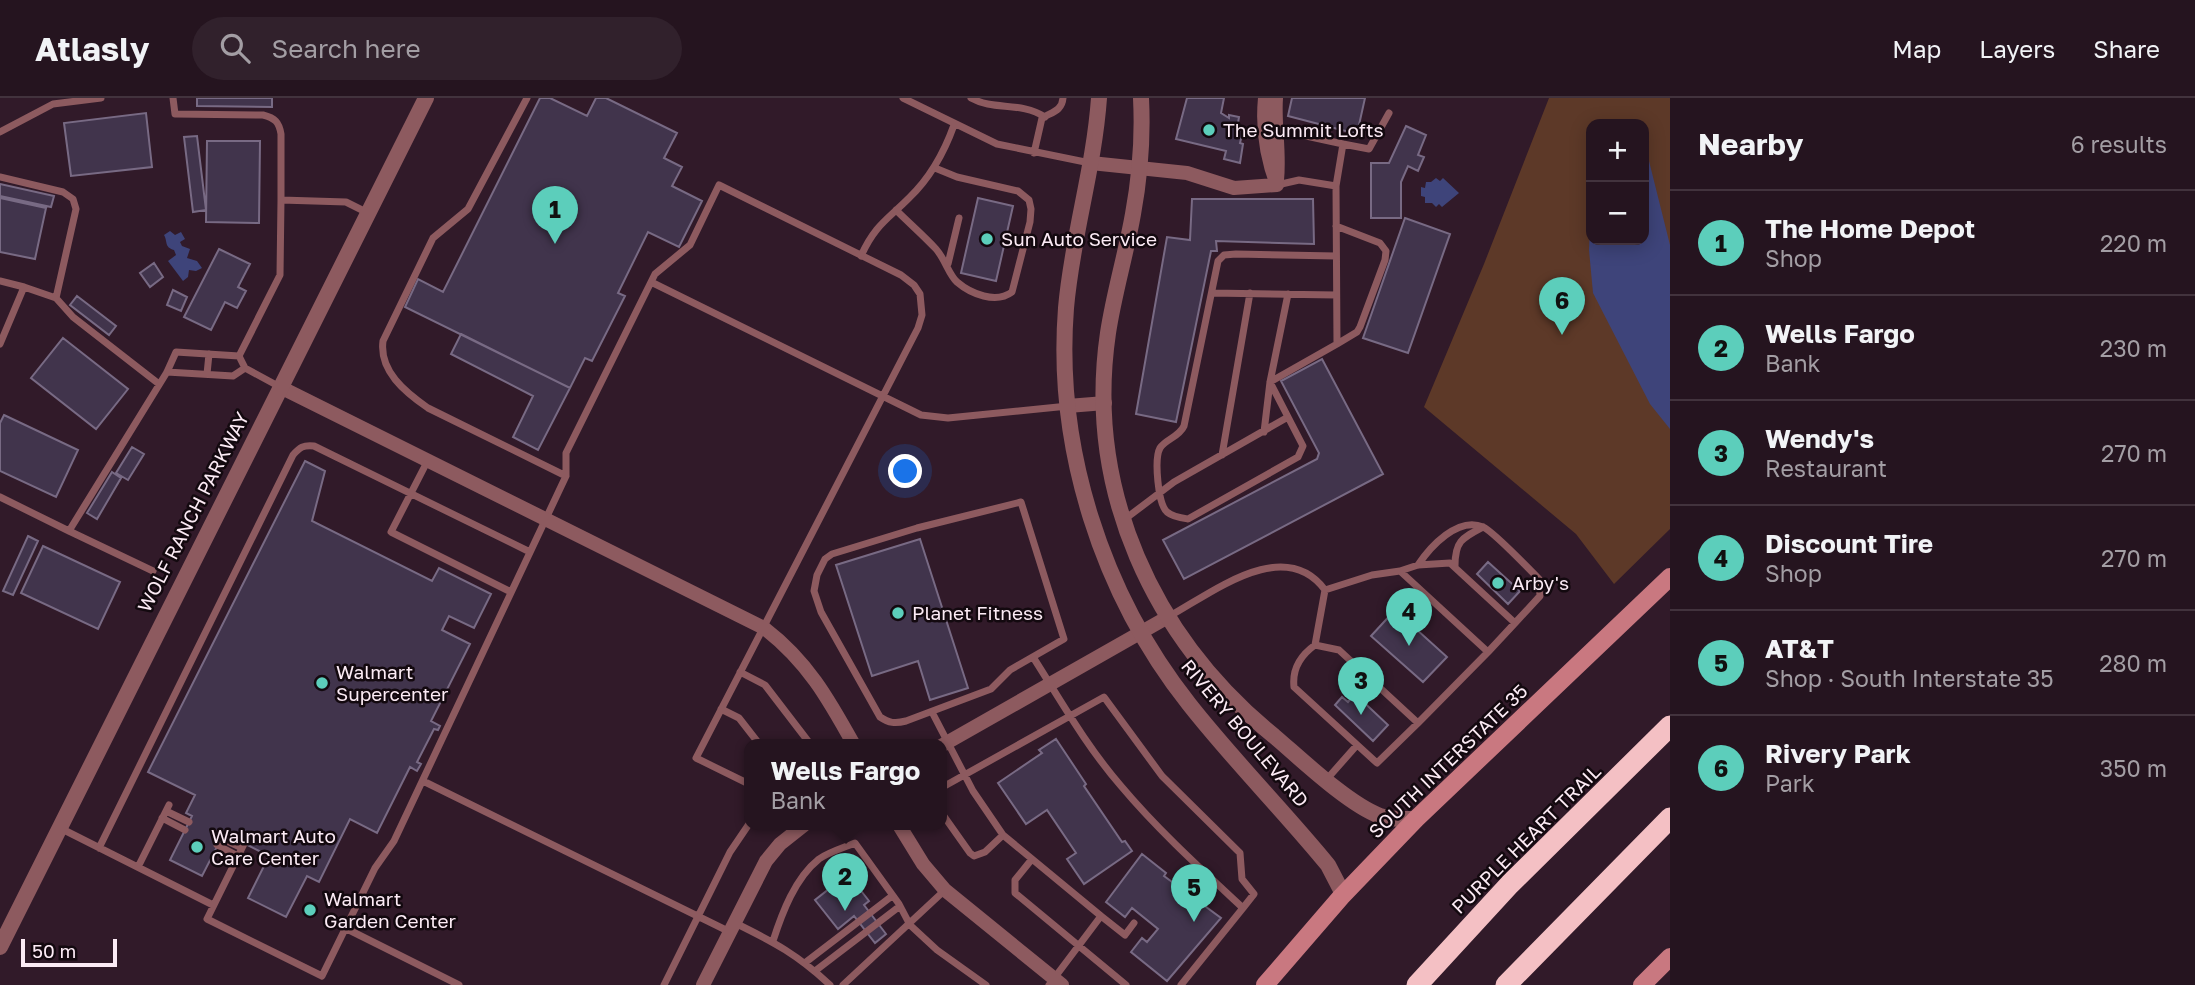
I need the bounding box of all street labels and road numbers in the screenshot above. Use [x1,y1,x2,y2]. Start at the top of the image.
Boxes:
street label: WOLF RANCH PARKWAY [132,408,253,616]
street label: RIVERY BOULEVARD [1177,654,1314,811]
street label: SOUTH INTERSTATE 35 [1364,679,1532,842]
street label: PURPLE HEART TRAIL [1446,759,1605,918]

